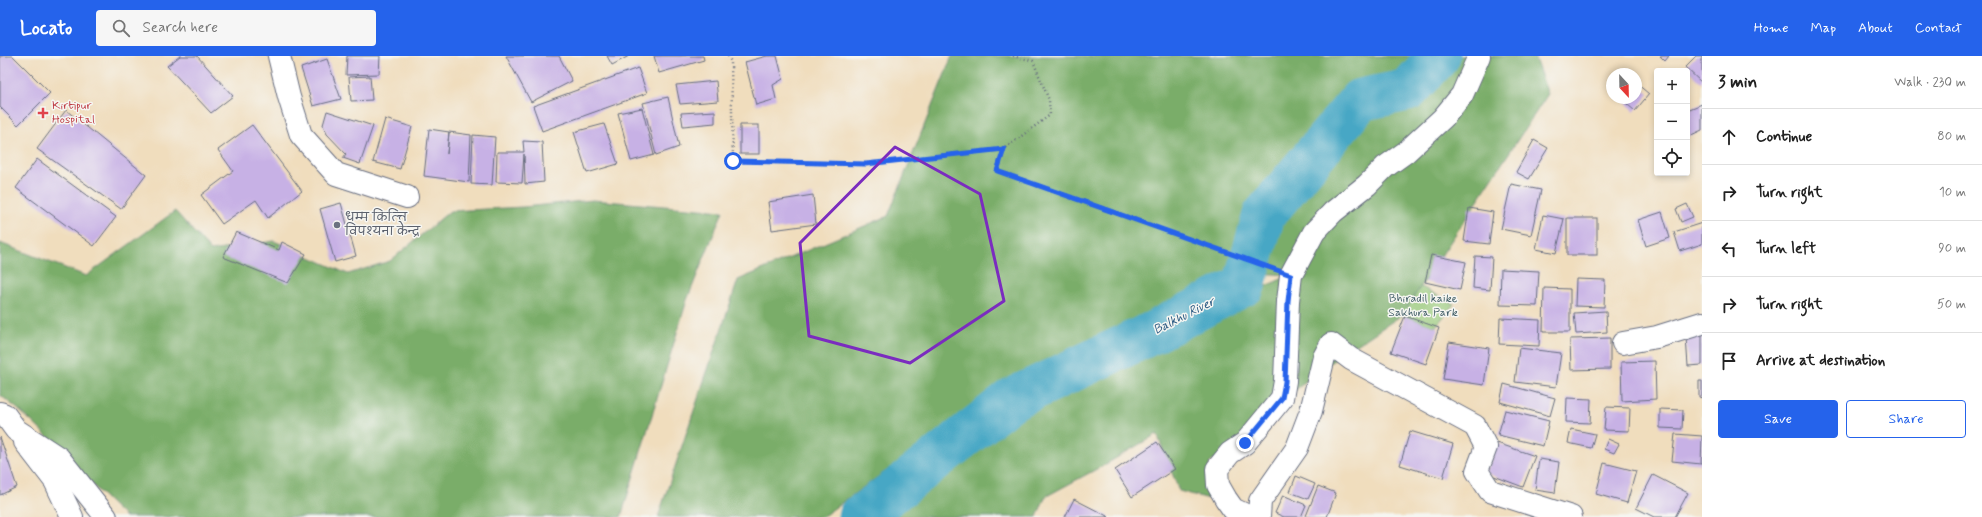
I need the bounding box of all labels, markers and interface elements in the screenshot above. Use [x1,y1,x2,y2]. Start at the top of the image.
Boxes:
search box [96,10,376,46]
text: Locato [20,16,72,41]
icon: search [110,17,132,39]
text: Search here [142,18,218,38]
text: Home [1754,19,1788,37]
text: Map [1810,19,1836,37]
text: About [1858,19,1893,37]
text: Contact [1915,19,1962,37]
north arrow [1606,68,1642,104]
map controls [1654,68,1690,176]
button: + [1654,68,1690,104]
text: 3 min [1718,71,1757,93]
text: Walk · 230 m [1894,74,1966,91]
place label: Kirtipur Hospital [52,98,95,128]
button: − [1654,104,1690,140]
marker: Kirtipur Hospital [37,107,49,119]
icon: ahead [1718,126,1740,148]
text: Continue [1756,127,1812,147]
text: 80 m [1937,128,1966,145]
button: locate [1654,140,1690,176]
route start [724,152,742,170]
icon: right [1718,182,1740,204]
text: Turn right [1756,183,1823,203]
text: 10 m [1939,184,1966,201]
place label: धम्म कित्त्ति विपश्यना केन्द्र [344,208,421,240]
marker: धम्म कित्त्ति विपश्यना केन्द्र [332,220,342,230]
icon: left [1718,238,1740,260]
text: Turn left [1756,239,1816,259]
text: 90 m [1938,240,1966,257]
park label: Bhiradil kaike Sakhura Park [1388,291,1458,321]
water label: Balkhu River [1150,293,1219,339]
icon: right [1718,294,1740,316]
text: Turn right [1756,295,1823,315]
text: 50 m [1937,296,1966,313]
icon: arrive [1718,350,1740,372]
text: Arrive at destination [1756,351,1885,371]
button: Save [1718,400,1838,438]
button: Share [1846,400,1966,438]
route end [1236,434,1254,452]

